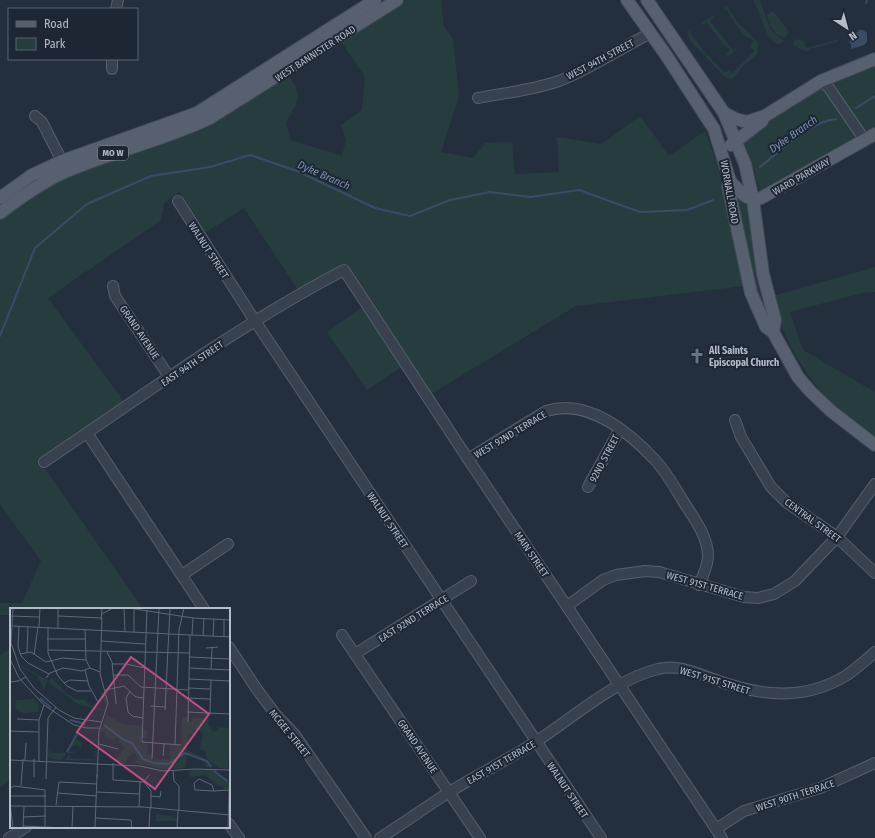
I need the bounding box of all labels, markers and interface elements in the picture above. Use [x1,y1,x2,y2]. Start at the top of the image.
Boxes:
legend [8,8,138,60]
north arrow [827,8,867,48]
text: Road [44,17,69,31]
street label: WEST BANNISTER ROAD [273,23,358,84]
text: N [846,28,859,43]
text: Park [44,37,66,51]
street label: WEST 94TH STREET [565,37,637,83]
water label: Dyke Branch [767,113,820,156]
road number: MO W [98,146,128,160]
street label: WARD PARKWAY [771,156,832,198]
water label: Dyke Branch [296,158,352,193]
street label: WORNALL ROAD [718,159,741,225]
street label: WALNUT STREET [185,220,231,281]
street label: GRAND AVENUE [117,303,162,362]
street label: EAST 94TH STREET [159,338,226,389]
place label: All Saints Episcopal Church [708,345,779,369]
church icon: All Saints Episcopal Church [688,347,706,365]
street label: WEST 92ND TERRACE [472,408,549,461]
street label: 92ND STREET [587,432,623,484]
street label: WALNUT STREET [364,490,411,551]
street label: CENTRAL STREET [782,496,843,546]
street label: MAIN STREET [512,530,551,580]
street label: WEST 91ST TERRACE [665,569,745,603]
street label: EAST 92ND TERRACE [376,592,451,645]
inset map [10,608,230,828]
street label: WEST 91ST STREET [678,665,752,697]
street label: MCGEE STREET [266,707,312,760]
street label: GRAND AVENUE [395,717,440,776]
street label: EAST 91ST TERRACE [465,738,538,787]
street label: WALNUT STREET [544,760,591,821]
street label: WEST 90TH TERRACE [755,778,836,814]

